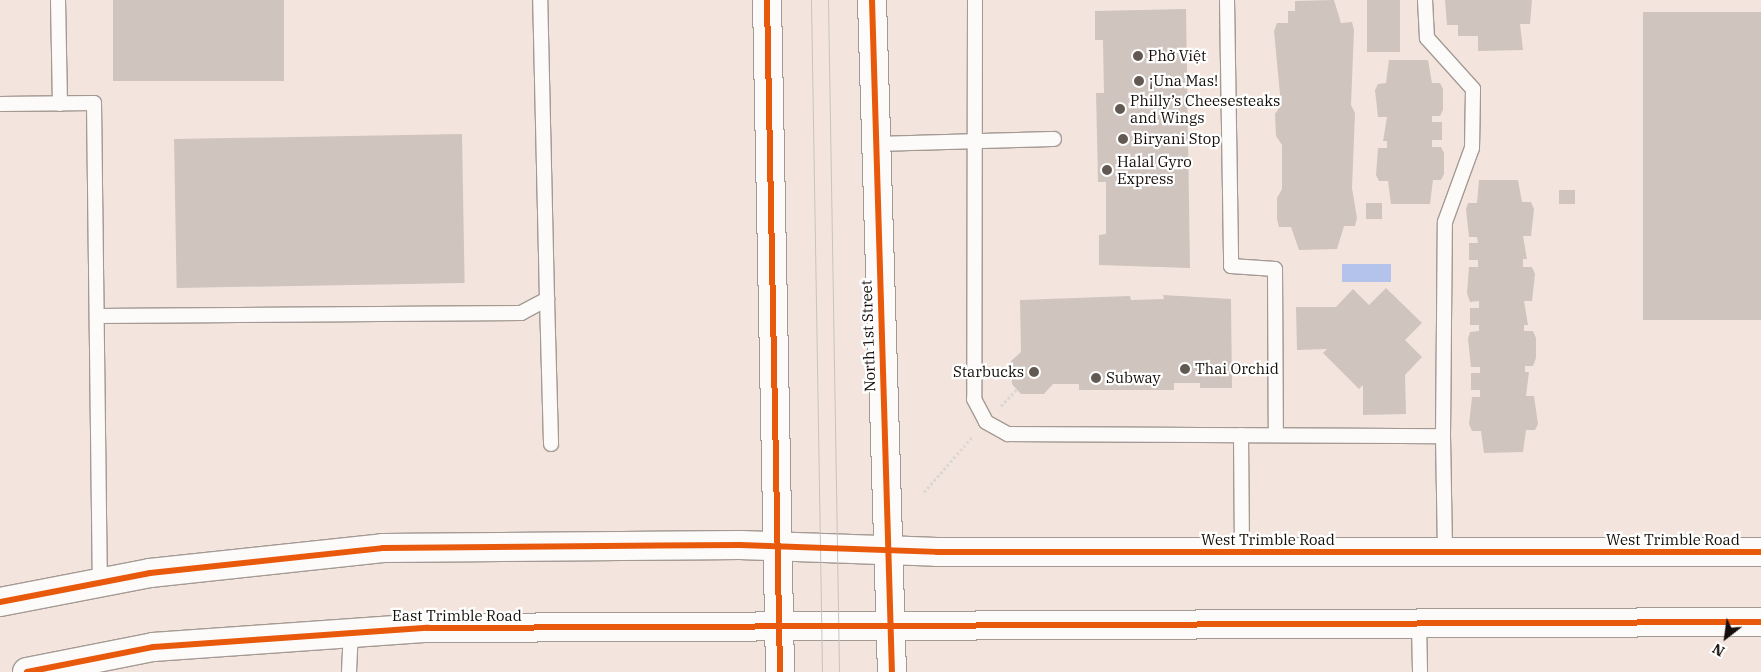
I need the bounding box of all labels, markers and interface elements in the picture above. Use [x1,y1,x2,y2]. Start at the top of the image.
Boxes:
place label: Phở Việt [1148,47,1206,65]
marker: Phở Việt [1132,50,1144,62]
place label: ¡Una Mas! [1149,72,1218,90]
marker: ¡Una Mas! [1133,75,1145,87]
place label: Philly’s Cheesesteaks and Wings [1130,91,1280,126]
marker: Philly’s Cheesesteaks and Wings [1114,103,1126,115]
place label: Biryani Stop [1133,130,1220,148]
marker: Biryani Stop [1117,133,1129,145]
place label: Halal Gyro Express [1117,152,1192,187]
marker: Halal Gyro Express [1101,164,1113,176]
street label: North 1st Street [857,280,879,392]
place label: Thai Orchid [1195,360,1279,378]
place label: Starbucks [953,363,1024,381]
marker: Thai Orchid [1179,363,1191,375]
marker: Starbucks [1028,366,1040,378]
place label: Subway [1106,369,1161,387]
marker: Subway [1090,372,1102,384]
street label: West Trimble Road [1201,531,1335,549]
street label: West Trimble Road [1606,531,1740,549]
street label: East Trimble Road [392,607,522,625]
north arrow [1701,612,1751,662]
text: N [1709,639,1728,661]

